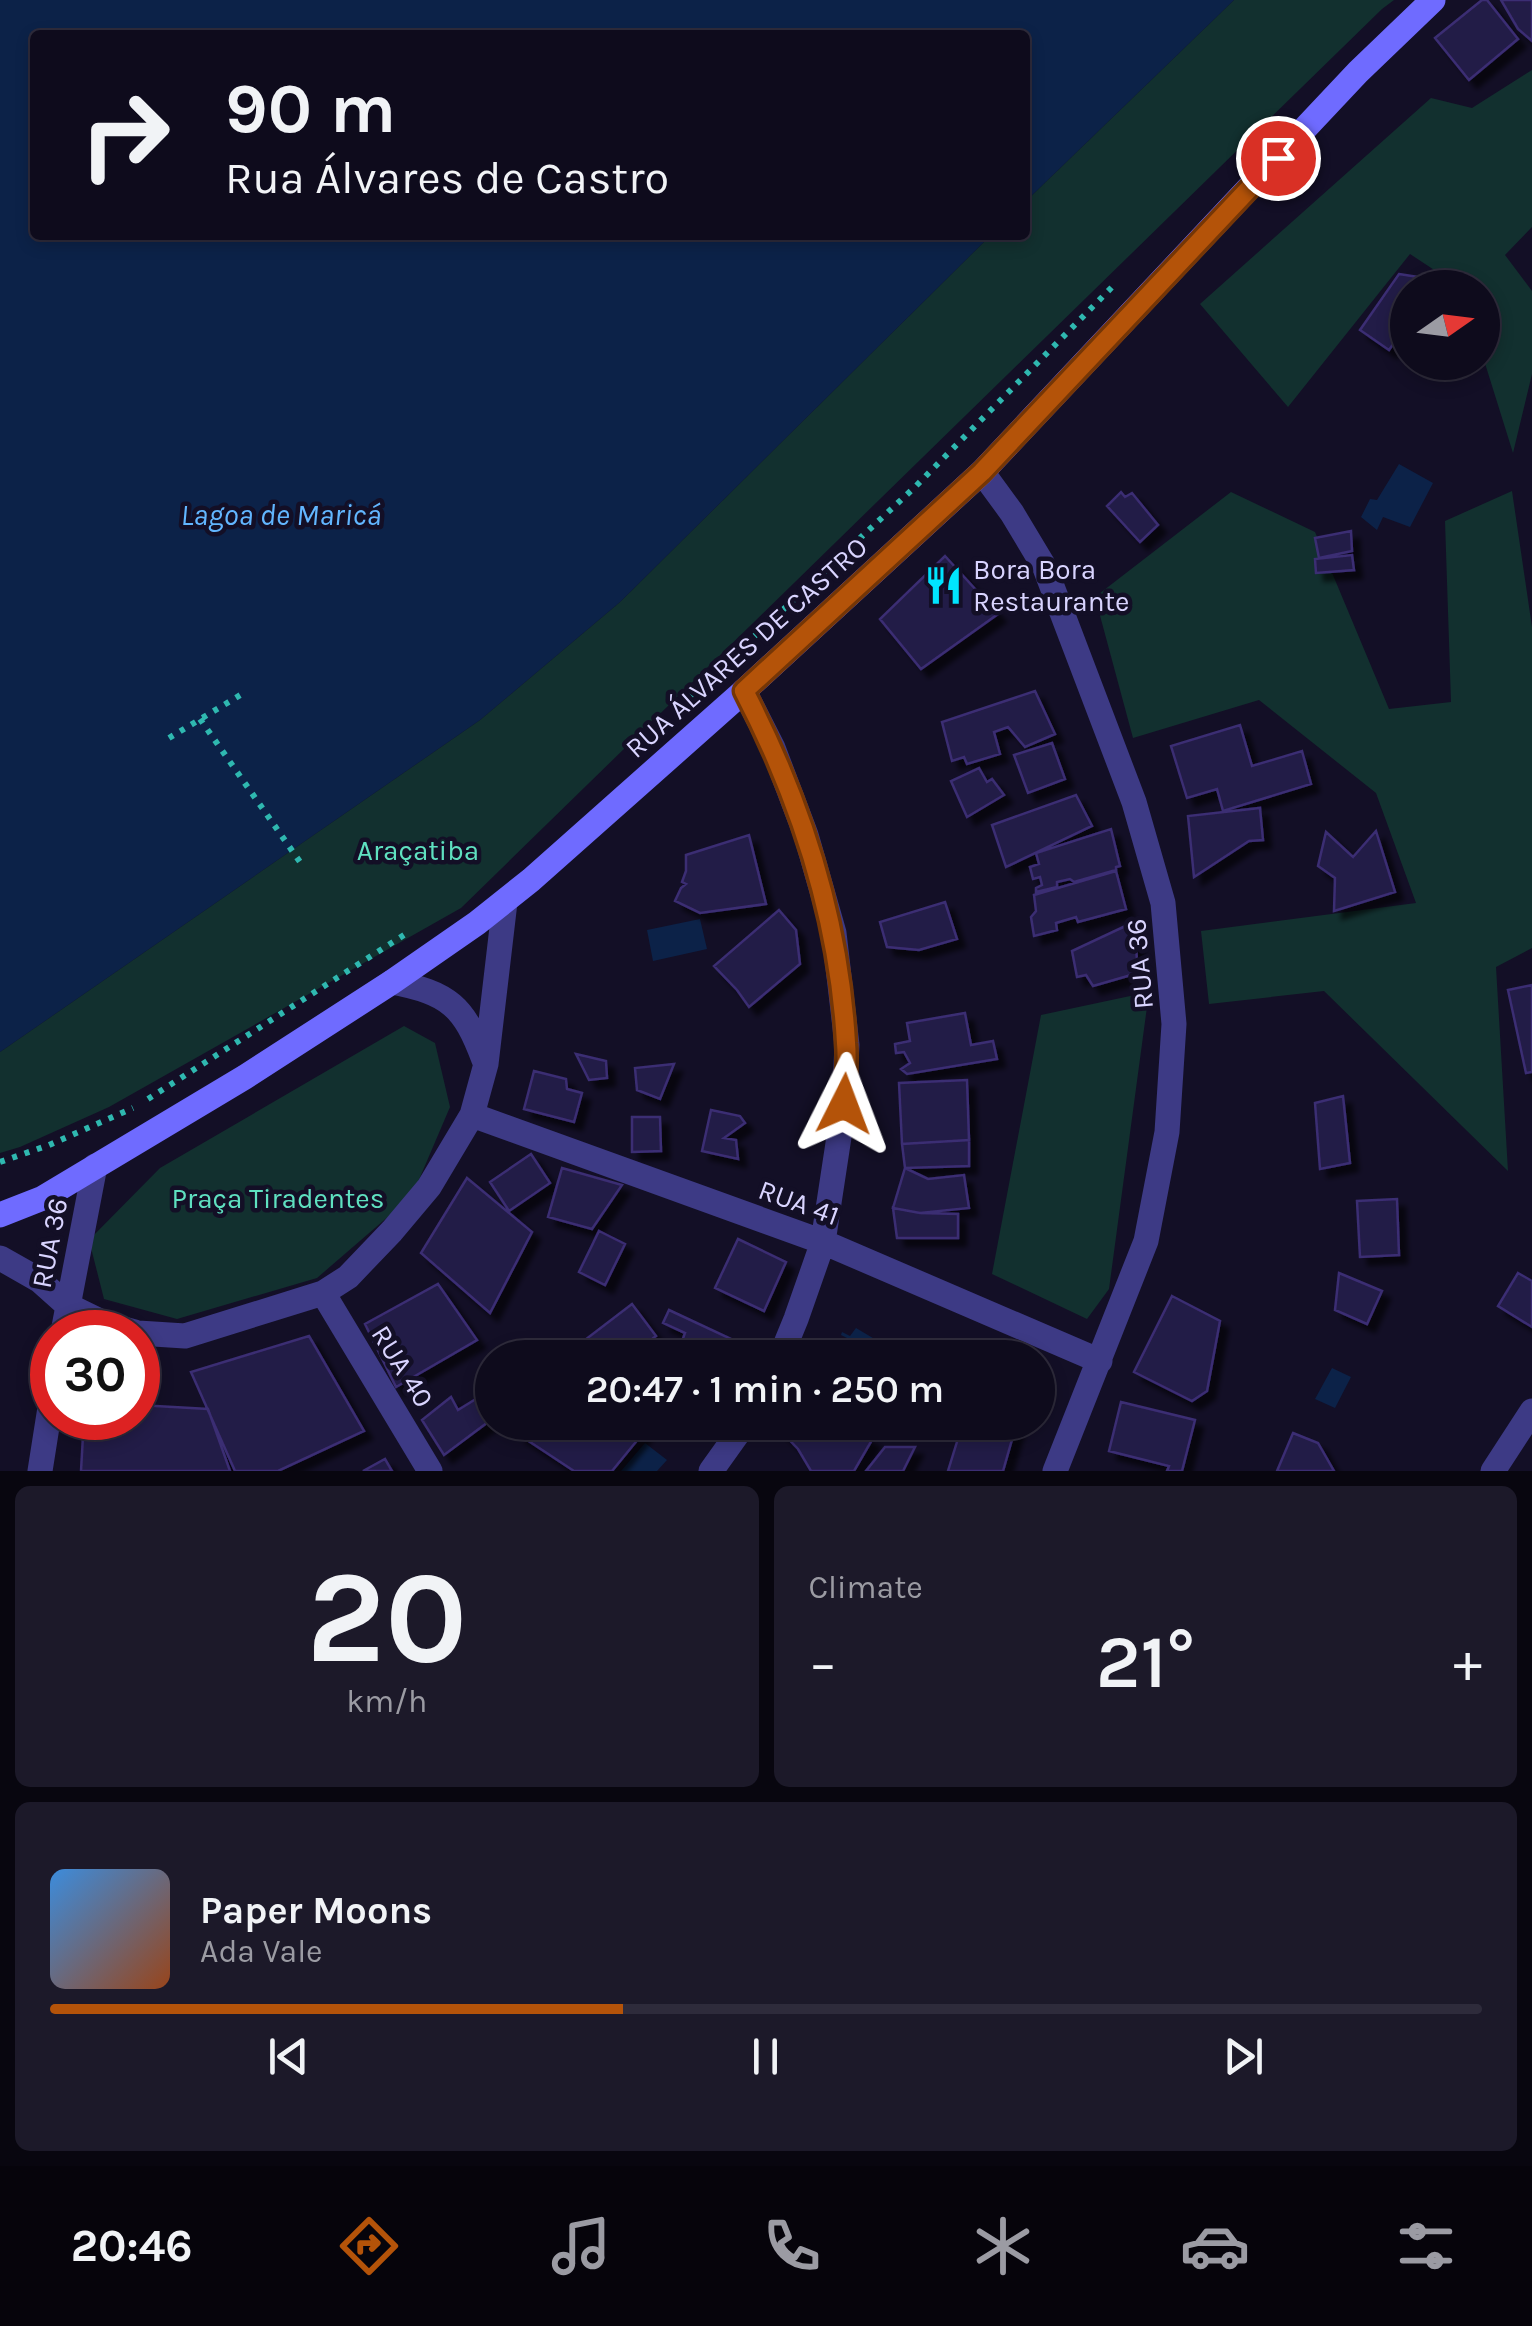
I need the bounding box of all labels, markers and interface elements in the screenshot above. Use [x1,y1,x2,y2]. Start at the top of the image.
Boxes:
text: 90 m [225,68,396,150]
icon: right [60,70,190,200]
pin [1236,116,1321,201]
icon: arrive [1251,131,1306,186]
text: Rua Álvares de Castro [225,152,669,204]
north arrow [1390,270,1500,380]
map controls [1390,270,1500,380]
water label: Lagoa de Maricá [180,497,382,533]
street label: RUA ÁLVARES DE CASTRO [618,529,874,765]
place label: Bora Bora Restaurante [973,553,1129,618]
restaurant icon: Bora Bora Restaurante [922,564,964,606]
park label: Araçatiba [357,834,479,867]
street label: RUA 36 [1119,917,1160,1011]
position arrow [792,1052,896,1156]
street label: RUA 41 [754,1173,843,1232]
park label: Praça Tiradentes [172,1182,384,1215]
street label: RUA 36 [25,1195,74,1291]
speed limit sign: 30 [30,1310,160,1440]
street label: RUA 40 [365,1319,441,1413]
text: 20:47 · 1 min · 250 m [586,1367,944,1412]
text: 20 [306,1542,467,1694]
text: Climate [809,1569,923,1606]
text: 21° [1096,1618,1195,1706]
text: − [809,1631,837,1695]
text: + [1453,1631,1482,1695]
text: km/h [346,1683,427,1720]
text: Paper Moons [200,1888,432,1933]
text: Ada Vale [200,1933,323,1970]
icon: previous [261,2029,316,2084]
icon: pause [738,2029,793,2084]
icon: next [1216,2029,1271,2084]
icon: directions [334,2211,404,2281]
icon: music [546,2211,616,2281]
icon: phone [757,2211,827,2281]
icon: climate [968,2211,1038,2281]
icon: car [1180,2211,1250,2281]
icon: filters [1391,2211,1461,2281]
text: 20:46 [71,2220,193,2272]

